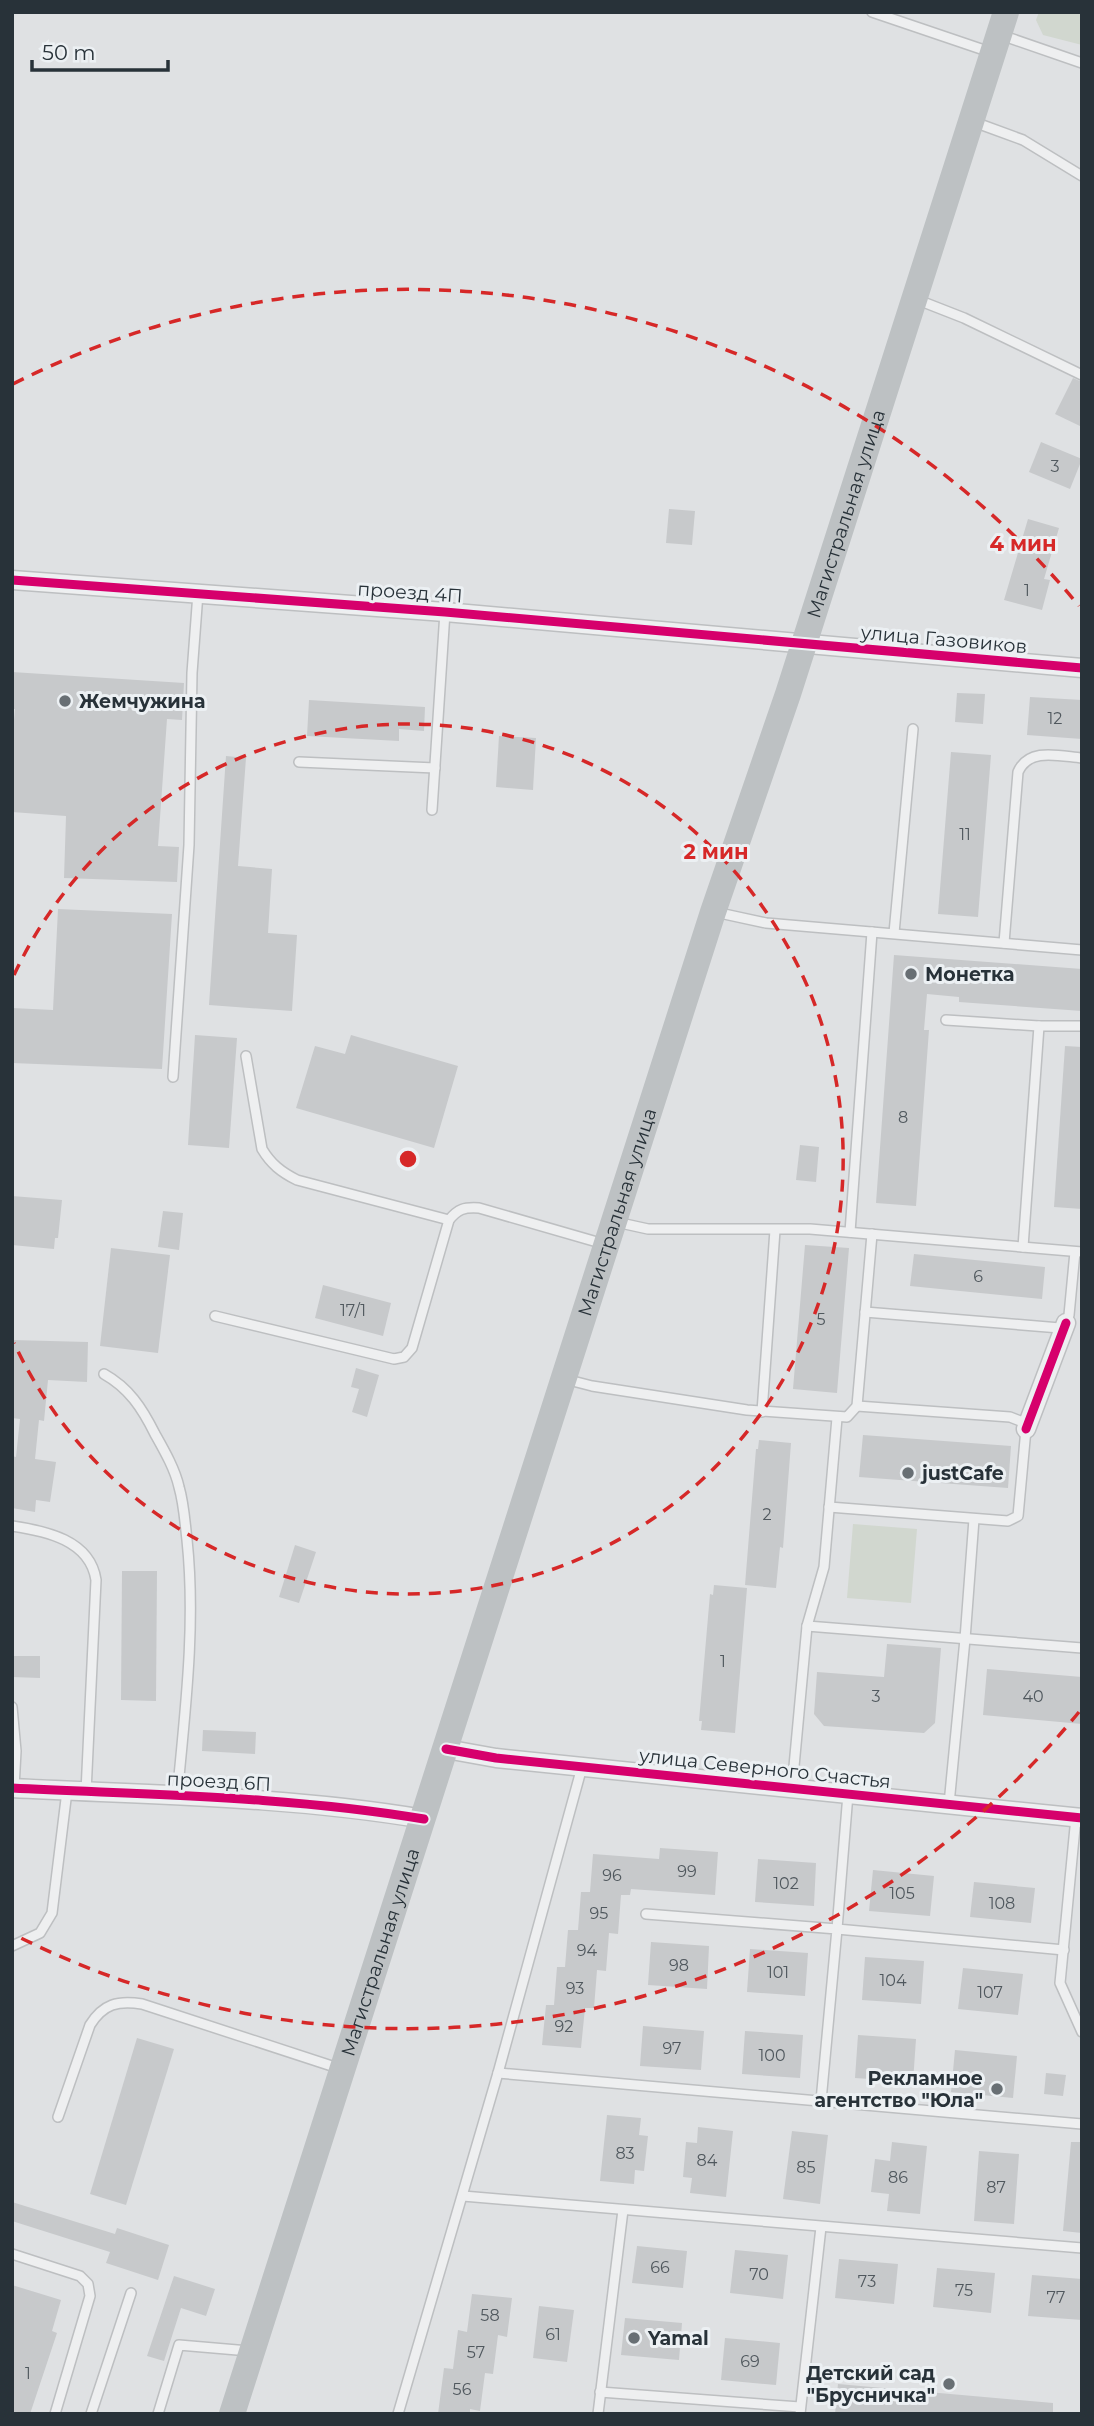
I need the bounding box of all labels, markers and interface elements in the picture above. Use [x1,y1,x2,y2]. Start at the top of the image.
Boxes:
scale bar [32,28,168,72]
text: 50 m [42,40,96,65]
street label: Магистральная улица [802,407,890,621]
house number: 3 [1050,457,1060,476]
text: 4 мин [989,531,1057,556]
street label: проезд 4П [357,577,463,608]
house number: 1 [1024,581,1030,600]
street label: улица Газовиков [859,621,1028,658]
place label: Жемчужина [79,690,205,713]
marker: Жемчужина [57,693,73,709]
house number: 12 [1048,709,1062,728]
house number: 11 [959,825,971,844]
text: 2 мин [684,839,748,864]
place label: Монетка [925,963,1014,986]
marker: Монетка [903,966,919,982]
street label: Магистральная улица [573,1105,661,1319]
house number: 8 [898,1108,908,1127]
centre of rings [396,1147,420,1171]
house number: 6 [973,1267,983,1286]
house number: 17/1 [340,1301,366,1320]
house number: 5 [816,1310,826,1329]
place label: justCafe [920,1462,1004,1485]
marker: justCafe [900,1465,916,1481]
house number: 2 [762,1505,772,1524]
house number: 1 [720,1652,726,1671]
house number: 3 [871,1687,881,1706]
house number: 40 [1022,1687,1044,1706]
street label: улица Северного Счастья [637,1744,892,1793]
street label: проезд 6П [166,1767,272,1796]
street label: Магистральная улица [336,1845,425,2059]
house number: 99 [677,1862,697,1881]
house number: 96 [602,1866,622,1885]
house number: 102 [773,1874,799,1893]
house number: 105 [889,1884,915,1903]
house number: 108 [989,1894,1015,1913]
house number: 95 [590,1904,608,1923]
house number: 94 [577,1941,598,1960]
house number: 98 [669,1956,689,1975]
house number: 101 [767,1963,789,1982]
house number: 104 [880,1971,907,1990]
house number: 93 [566,1979,584,1998]
house number: 107 [977,1983,1003,2002]
house number: 92 [555,2017,573,2036]
house number: 97 [662,2039,682,2058]
house number: 100 [759,2046,785,2065]
place label: Рекламное агентство "Юла" [814,2067,983,2112]
marker: Рекламное агентство "Юла" [989,2081,1005,2097]
house number: 83 [615,2144,635,2163]
house number: 84 [697,2151,718,2170]
house number: 85 [796,2158,816,2177]
house number: 86 [888,2168,908,2187]
house number: 87 [986,2178,1006,2197]
house number: 66 [650,2258,670,2277]
house number: 70 [749,2265,769,2284]
house number: 73 [858,2272,876,2291]
house number: 75 [955,2281,973,2300]
house number: 77 [1047,2288,1065,2307]
house number: 58 [480,2306,500,2325]
house number: 61 [545,2325,561,2344]
place label: Yamal [647,2327,709,2350]
marker: Yamal [626,2330,642,2346]
house number: 57 [467,2343,485,2362]
house number: 69 [740,2352,760,2371]
place label: Детский сад "Брусничка" [806,2362,935,2407]
house number: 1 [25,2364,31,2383]
marker: Детский сад "Брусничка" [941,2376,957,2392]
house number: 56 [453,2380,472,2399]

